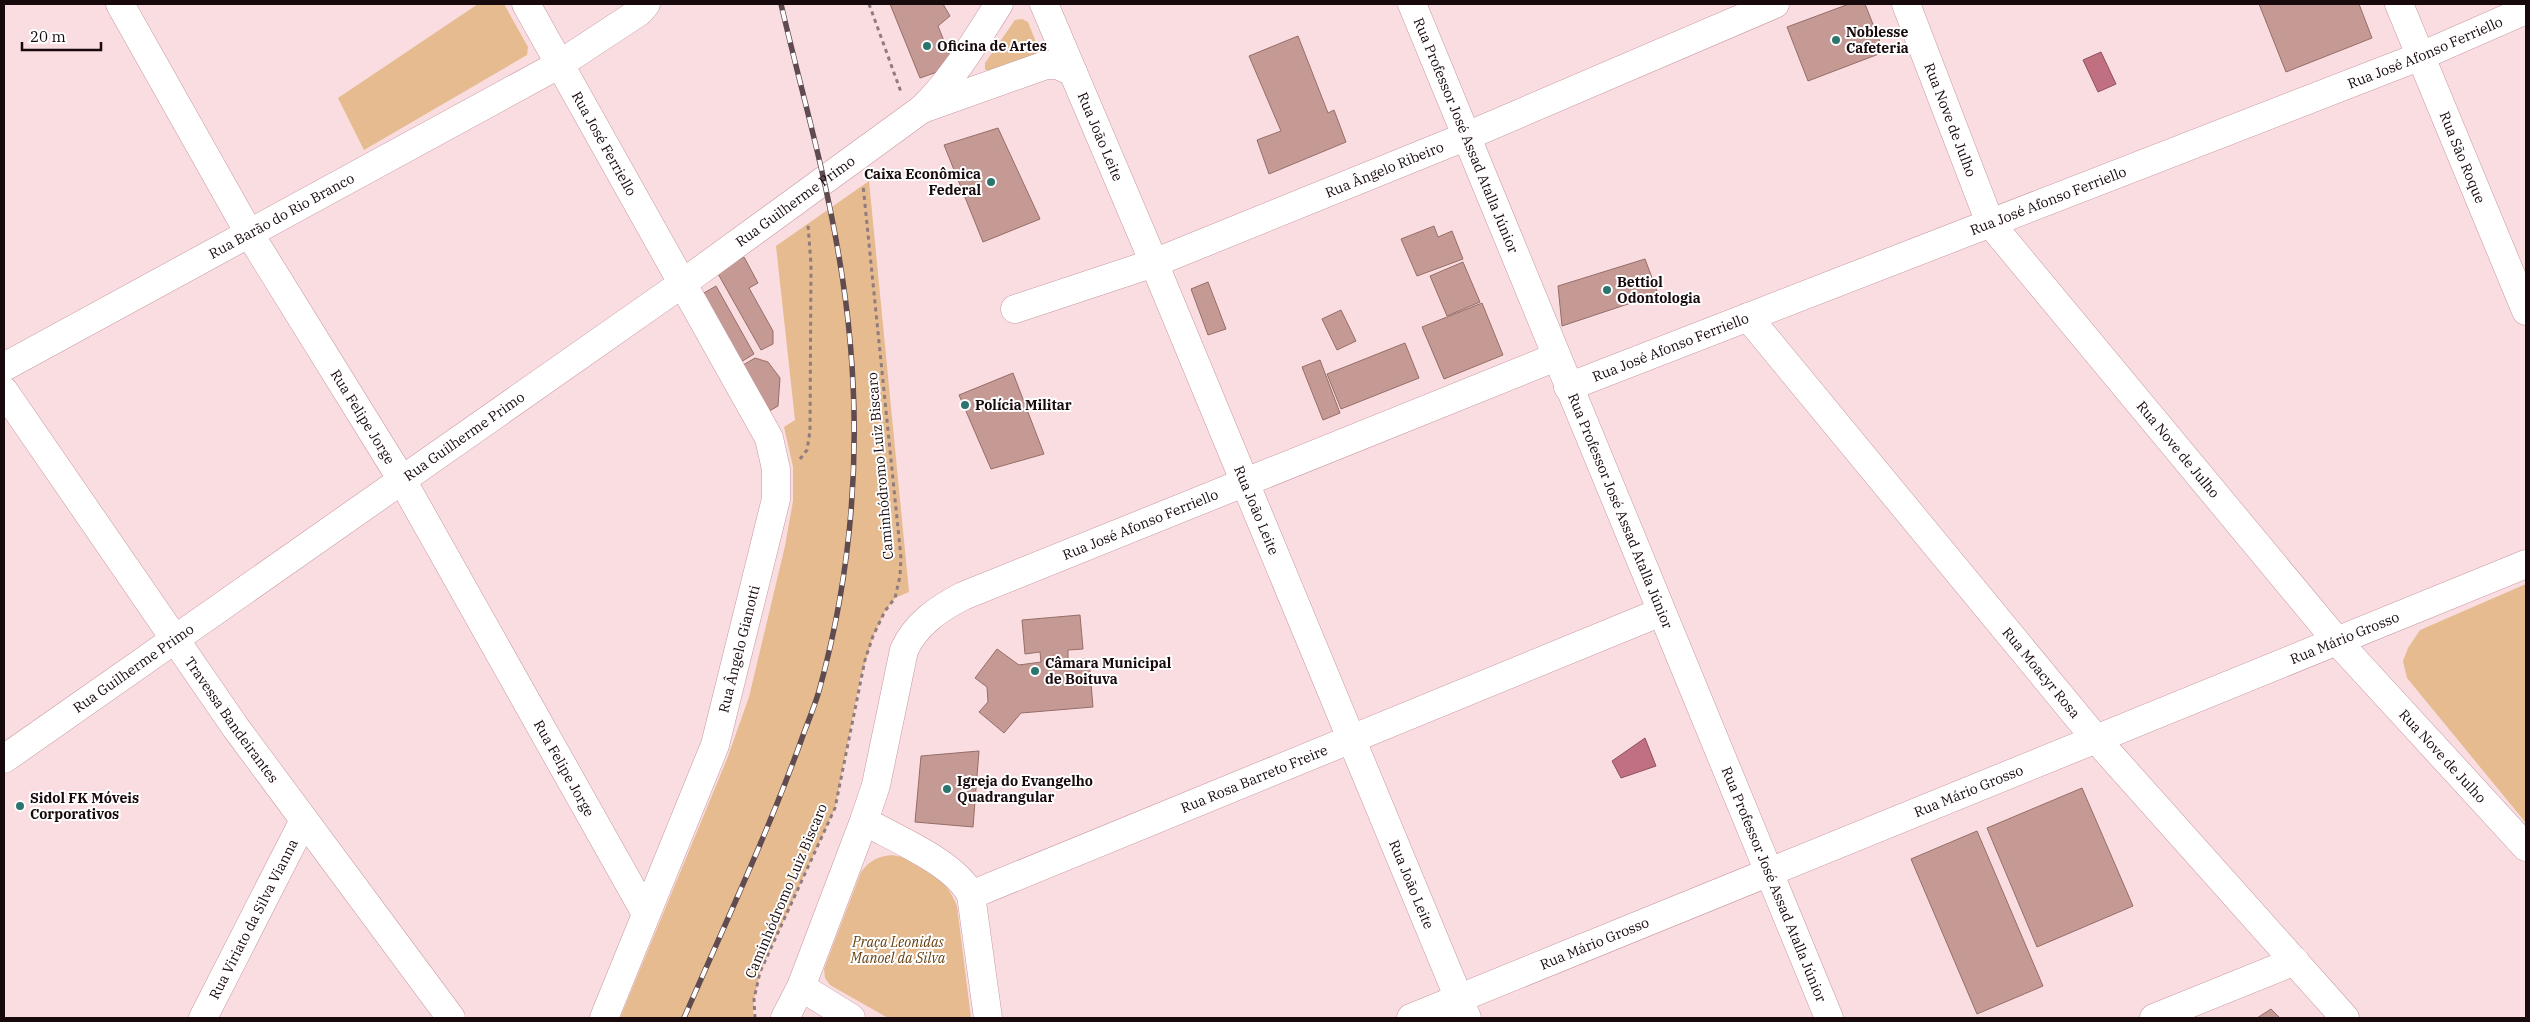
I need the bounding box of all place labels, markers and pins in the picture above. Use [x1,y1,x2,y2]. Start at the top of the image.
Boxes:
place label: Noblesse Cafeteria [1846,23,1909,57]
marker: Noblesse Cafeteria [1830,34,1842,46]
place label: Oficina de Artes [937,37,1047,55]
marker: Oficina de Artes [921,40,933,52]
place label: Caixa Econômica Federal [864,165,981,199]
marker: Caixa Econômica Federal [985,176,997,188]
place label: Bettiol Odontologia [1617,273,1701,307]
marker: Bettiol Odontologia [1601,284,1613,296]
place label: Polícia Militar [975,396,1072,414]
marker: Polícia Militar [959,399,971,411]
place label: Câmara Municipal de Boituva [1045,654,1172,688]
marker: Câmara Municipal de Boituva [1029,665,1041,677]
place label: Igreja do Evangelho Quadrangular [957,772,1093,806]
marker: Igreja do Evangelho Quadrangular [941,783,953,795]
place label: Sidol FK Móveis Corporativos [30,789,139,823]
marker: Sidol FK Móveis Corporativos [14,800,26,812]

